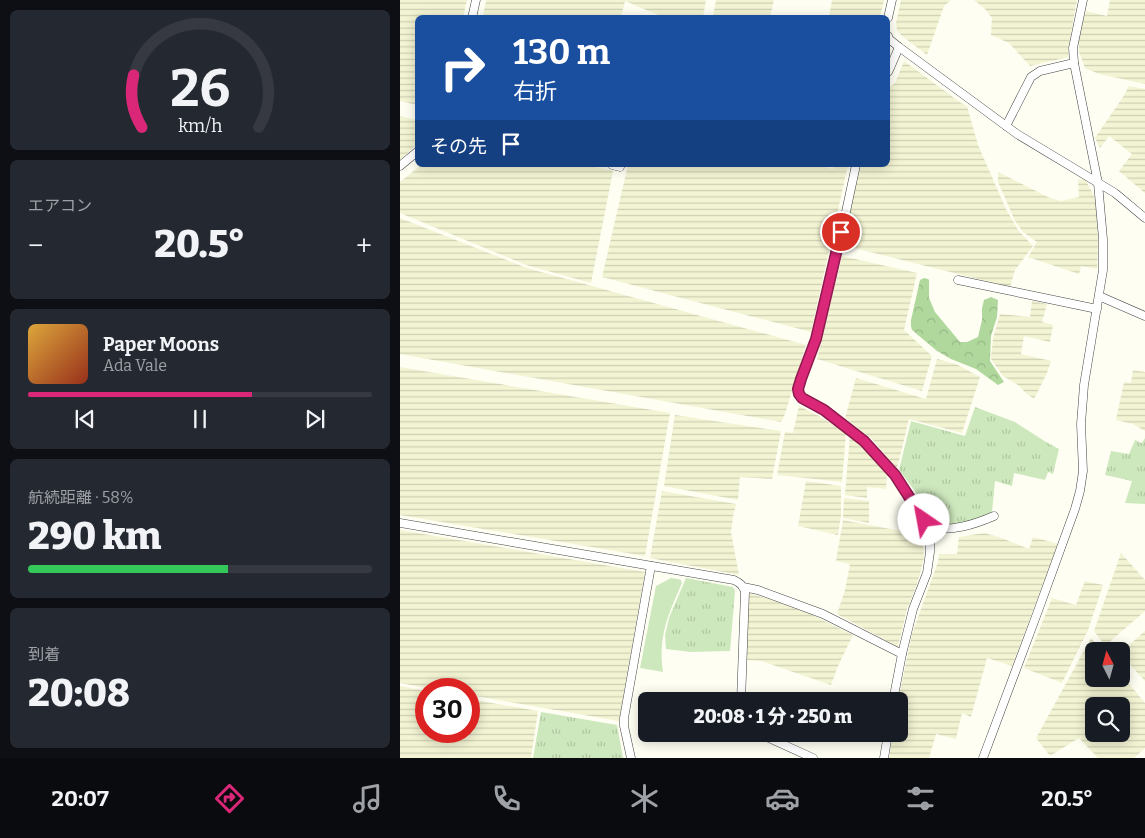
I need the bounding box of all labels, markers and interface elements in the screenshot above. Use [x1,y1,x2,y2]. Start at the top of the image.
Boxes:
text: 130 m [513,31,610,73]
icon: right [430,35,495,100]
text: 26 [170,57,230,120]
text: 右折 [513,78,557,105]
text: km/h [178,115,222,137]
icon: arrive [497,130,525,158]
text: その先 [430,135,487,158]
text: エアコン [28,196,92,215]
pin [820,211,862,253]
icon: arrive [827,218,855,246]
text: 20.5° [154,221,245,267]
text: − [28,229,43,262]
text: + [356,229,372,262]
text: Paper Moons [103,333,219,356]
text: Ada Vale [103,356,167,375]
icon: previous [71,405,99,433]
icon: pause [186,405,214,433]
icon: next [301,405,329,433]
text: 航続距離 · 58% [28,488,133,507]
position arrow [897,493,949,545]
text: 290 km [28,513,162,559]
north arrow [1085,642,1130,688]
map controls [1085,642,1130,742]
text: 到着 [28,645,60,664]
text: 20:08 [28,670,130,716]
speed limit sign: 30 [415,678,480,743]
button: search [1085,697,1130,742]
text: 20:08 · 1 分 · 250 m [694,705,852,728]
icon: directions [212,781,247,816]
icon: music [350,781,385,816]
icon: phone [489,781,524,816]
icon: climate [627,781,662,816]
icon: car [765,781,800,816]
icon: filters [903,781,938,816]
text: 20:07 [52,785,109,812]
text: 20.5° [1041,785,1093,812]

